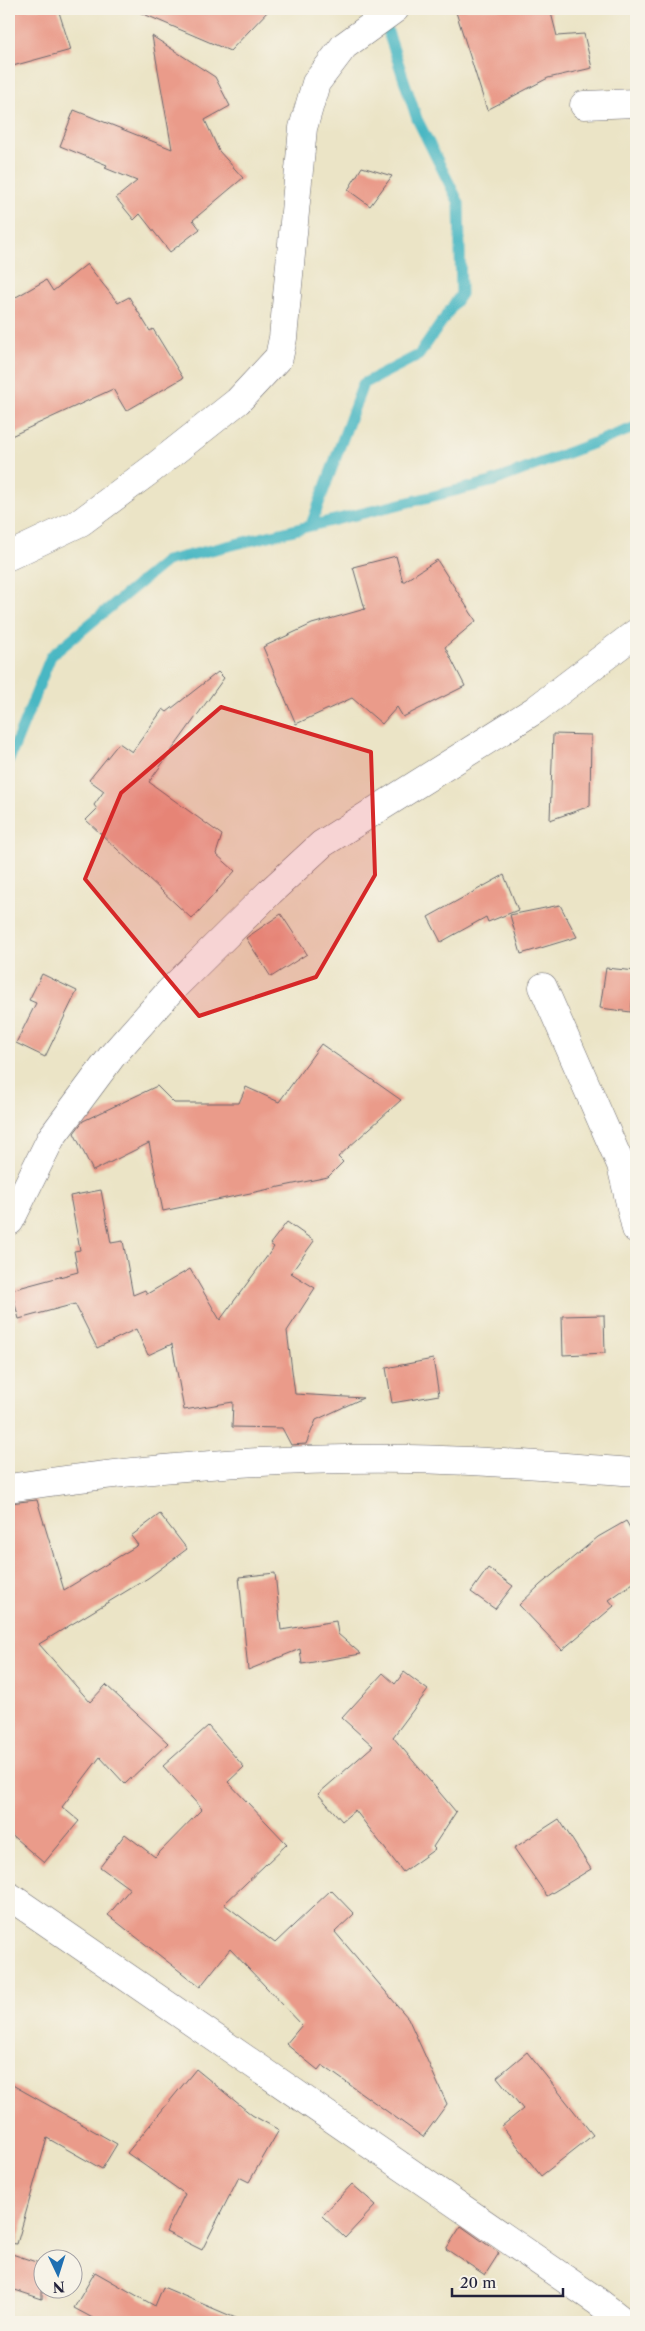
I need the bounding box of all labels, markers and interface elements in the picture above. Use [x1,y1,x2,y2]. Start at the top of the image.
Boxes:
north arrow [32,2248,82,2298]
scale bar [452,2266,564,2298]
text: 20 m [460,2273,496,2292]
text: N [52,2278,66,2296]

